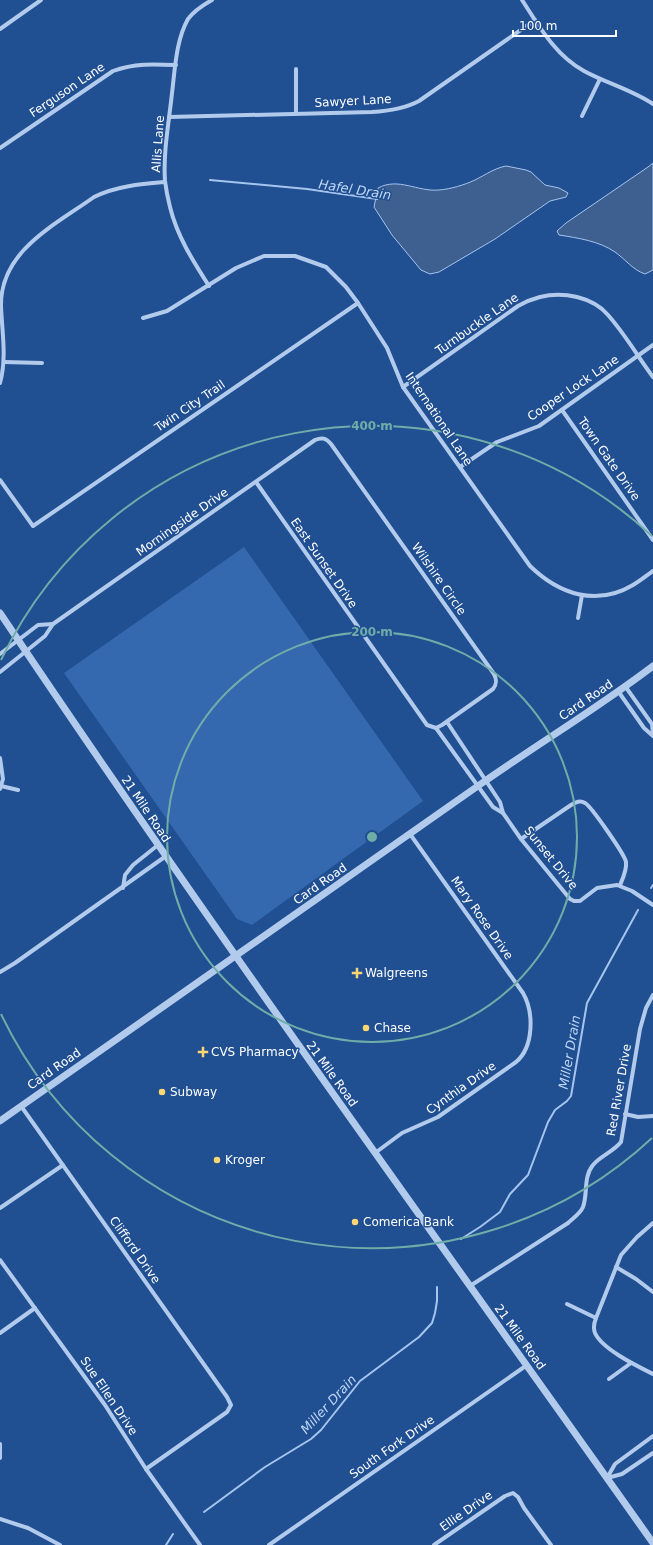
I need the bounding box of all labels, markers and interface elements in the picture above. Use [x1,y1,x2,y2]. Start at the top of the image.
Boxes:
scale bar [513,12,616,38]
text: 100 m [519,19,557,33]
street label: Ferguson Lane [27,60,107,120]
street label: Sawyer Lane [314,92,392,110]
street label: Allis Lane [149,115,167,173]
water label: Hafel Drain [318,176,392,203]
street label: Turnbuckle Lane [432,290,521,358]
street label: Cooper Lock Lane [525,352,621,424]
street label: International Lane [403,370,475,468]
street label: Twin City Trail [151,377,228,435]
street label: Town Gate Drive [574,414,643,503]
text: 400 m [351,419,393,433]
street label: Morningside Drive [133,485,231,559]
street label: East Sunset Drive [288,515,360,611]
street label: Wilshire Circle [409,540,469,618]
text: 200 m [351,625,393,639]
street label: Card Road [556,677,616,723]
street label: 21 Mile Road [119,773,173,845]
street label: Sunset Drive [521,824,581,892]
centre of rings [365,830,379,844]
street label: Card Road [291,860,349,908]
street label: Mary Rose Drive [448,874,516,962]
place label: Walgreens [365,966,428,980]
marker: Walgreens [352,968,362,978]
water label: Miller Drain [556,1014,583,1090]
place label: Chase [374,1021,411,1035]
marker: Chase [361,1023,371,1033]
street label: 21 Mile Road [304,1039,360,1109]
street label: Red River Drive [604,1043,634,1137]
street label: Card Road [25,1045,83,1093]
place label: CVS Pharmacy [211,1045,299,1059]
marker: CVS Pharmacy [198,1047,208,1057]
street label: Cynthia Drive [423,1059,499,1117]
place label: Subway [170,1085,217,1099]
marker: Subway [157,1087,167,1097]
place label: Kroger [225,1153,265,1167]
marker: Kroger [212,1155,222,1165]
street label: Clifford Drive [107,1214,163,1286]
place label: Comerica Bank [363,1215,454,1229]
marker: Comerica Bank [350,1217,360,1227]
street label: 21 Mile Road [492,1302,548,1372]
street label: Sue Ellen Drive [78,1354,140,1438]
water label: Miller Drain [297,1372,359,1437]
street label: South Fork Drive [347,1413,437,1481]
street label: Ellie Drive [437,1488,495,1534]

